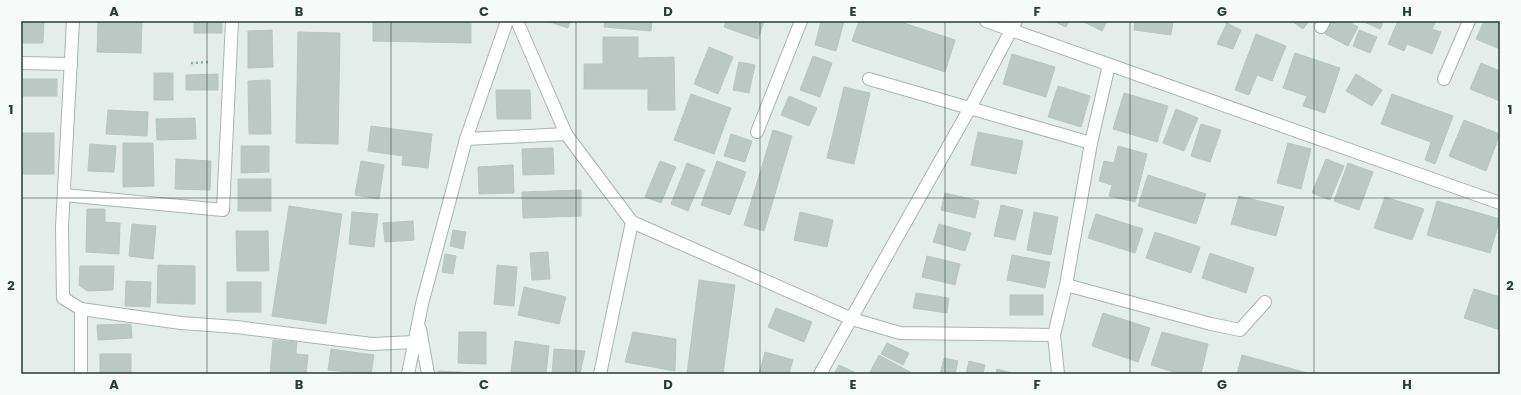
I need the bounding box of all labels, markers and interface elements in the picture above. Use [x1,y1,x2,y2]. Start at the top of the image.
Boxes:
text: A [109,2,119,21]
text: B [295,2,304,21]
text: C [479,2,489,21]
text: D [663,2,673,21]
text: E [849,2,857,21]
text: F [1033,2,1041,21]
text: G [1217,2,1227,21]
text: H [1402,2,1412,21]
text: 1 [9,100,13,119]
text: 1 [1508,100,1512,119]
text: 2 [7,276,15,295]
text: 2 [1506,276,1514,295]
text: A [109,375,119,394]
text: B [295,375,304,394]
text: C [479,375,489,394]
text: D [663,375,673,394]
text: E [849,375,857,394]
text: F [1033,375,1041,394]
text: G [1217,375,1227,394]
text: H [1402,375,1412,394]

